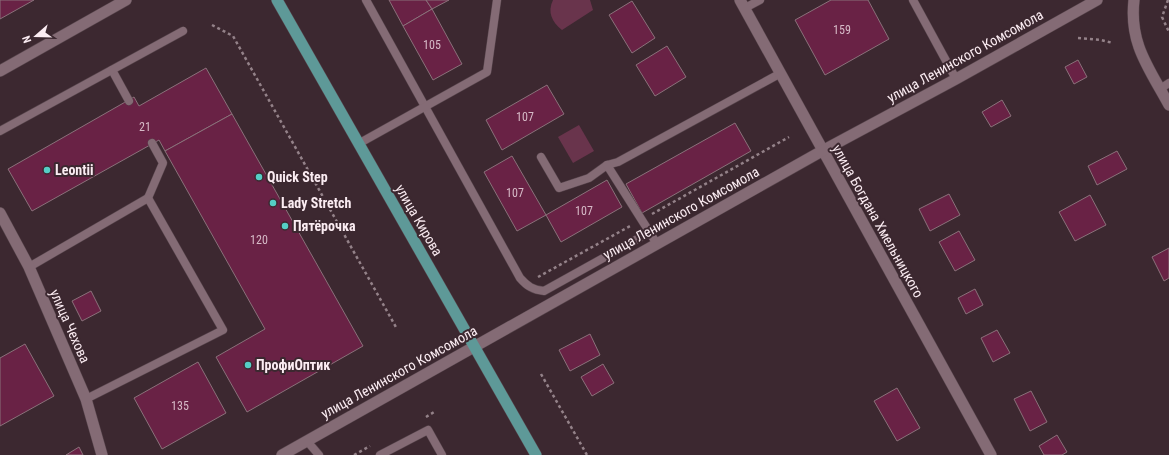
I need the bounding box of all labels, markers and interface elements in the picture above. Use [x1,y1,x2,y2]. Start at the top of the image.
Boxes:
street label: улица Ленинского Комсомола [884,6,1046,106]
north arrow [16,16,56,56]
house number: 159 [833,23,851,37]
text: N [20,34,34,45]
house number: 105 [423,38,441,52]
house number: 107 [516,110,534,124]
house number: 21 [139,120,151,134]
street label: улица Богдана Хмельницкого [829,142,927,300]
place label: Leontii [55,162,94,178]
street label: улица Ленинского Комсомола [600,163,762,263]
marker: Leontii [42,165,52,175]
place label: Quick Step [267,169,328,185]
marker: Quick Step [254,172,264,182]
street label: улица Кирова [392,182,446,258]
house number: 107 [506,186,524,200]
place label: Lady Stretch [281,195,351,211]
marker: Lady Stretch [268,198,278,208]
house number: 107 [575,204,593,218]
place label: Пятёрочка [293,218,356,234]
marker: Пятёрочка [280,221,290,231]
house number: 120 [250,233,268,247]
street label: улица Чехова [47,287,93,365]
street label: улица Ленинского Комсомола [318,322,480,422]
place label: ПрофиОптик [256,357,330,373]
marker: ПрофиОптик [243,360,253,370]
house number: 135 [171,399,189,413]

